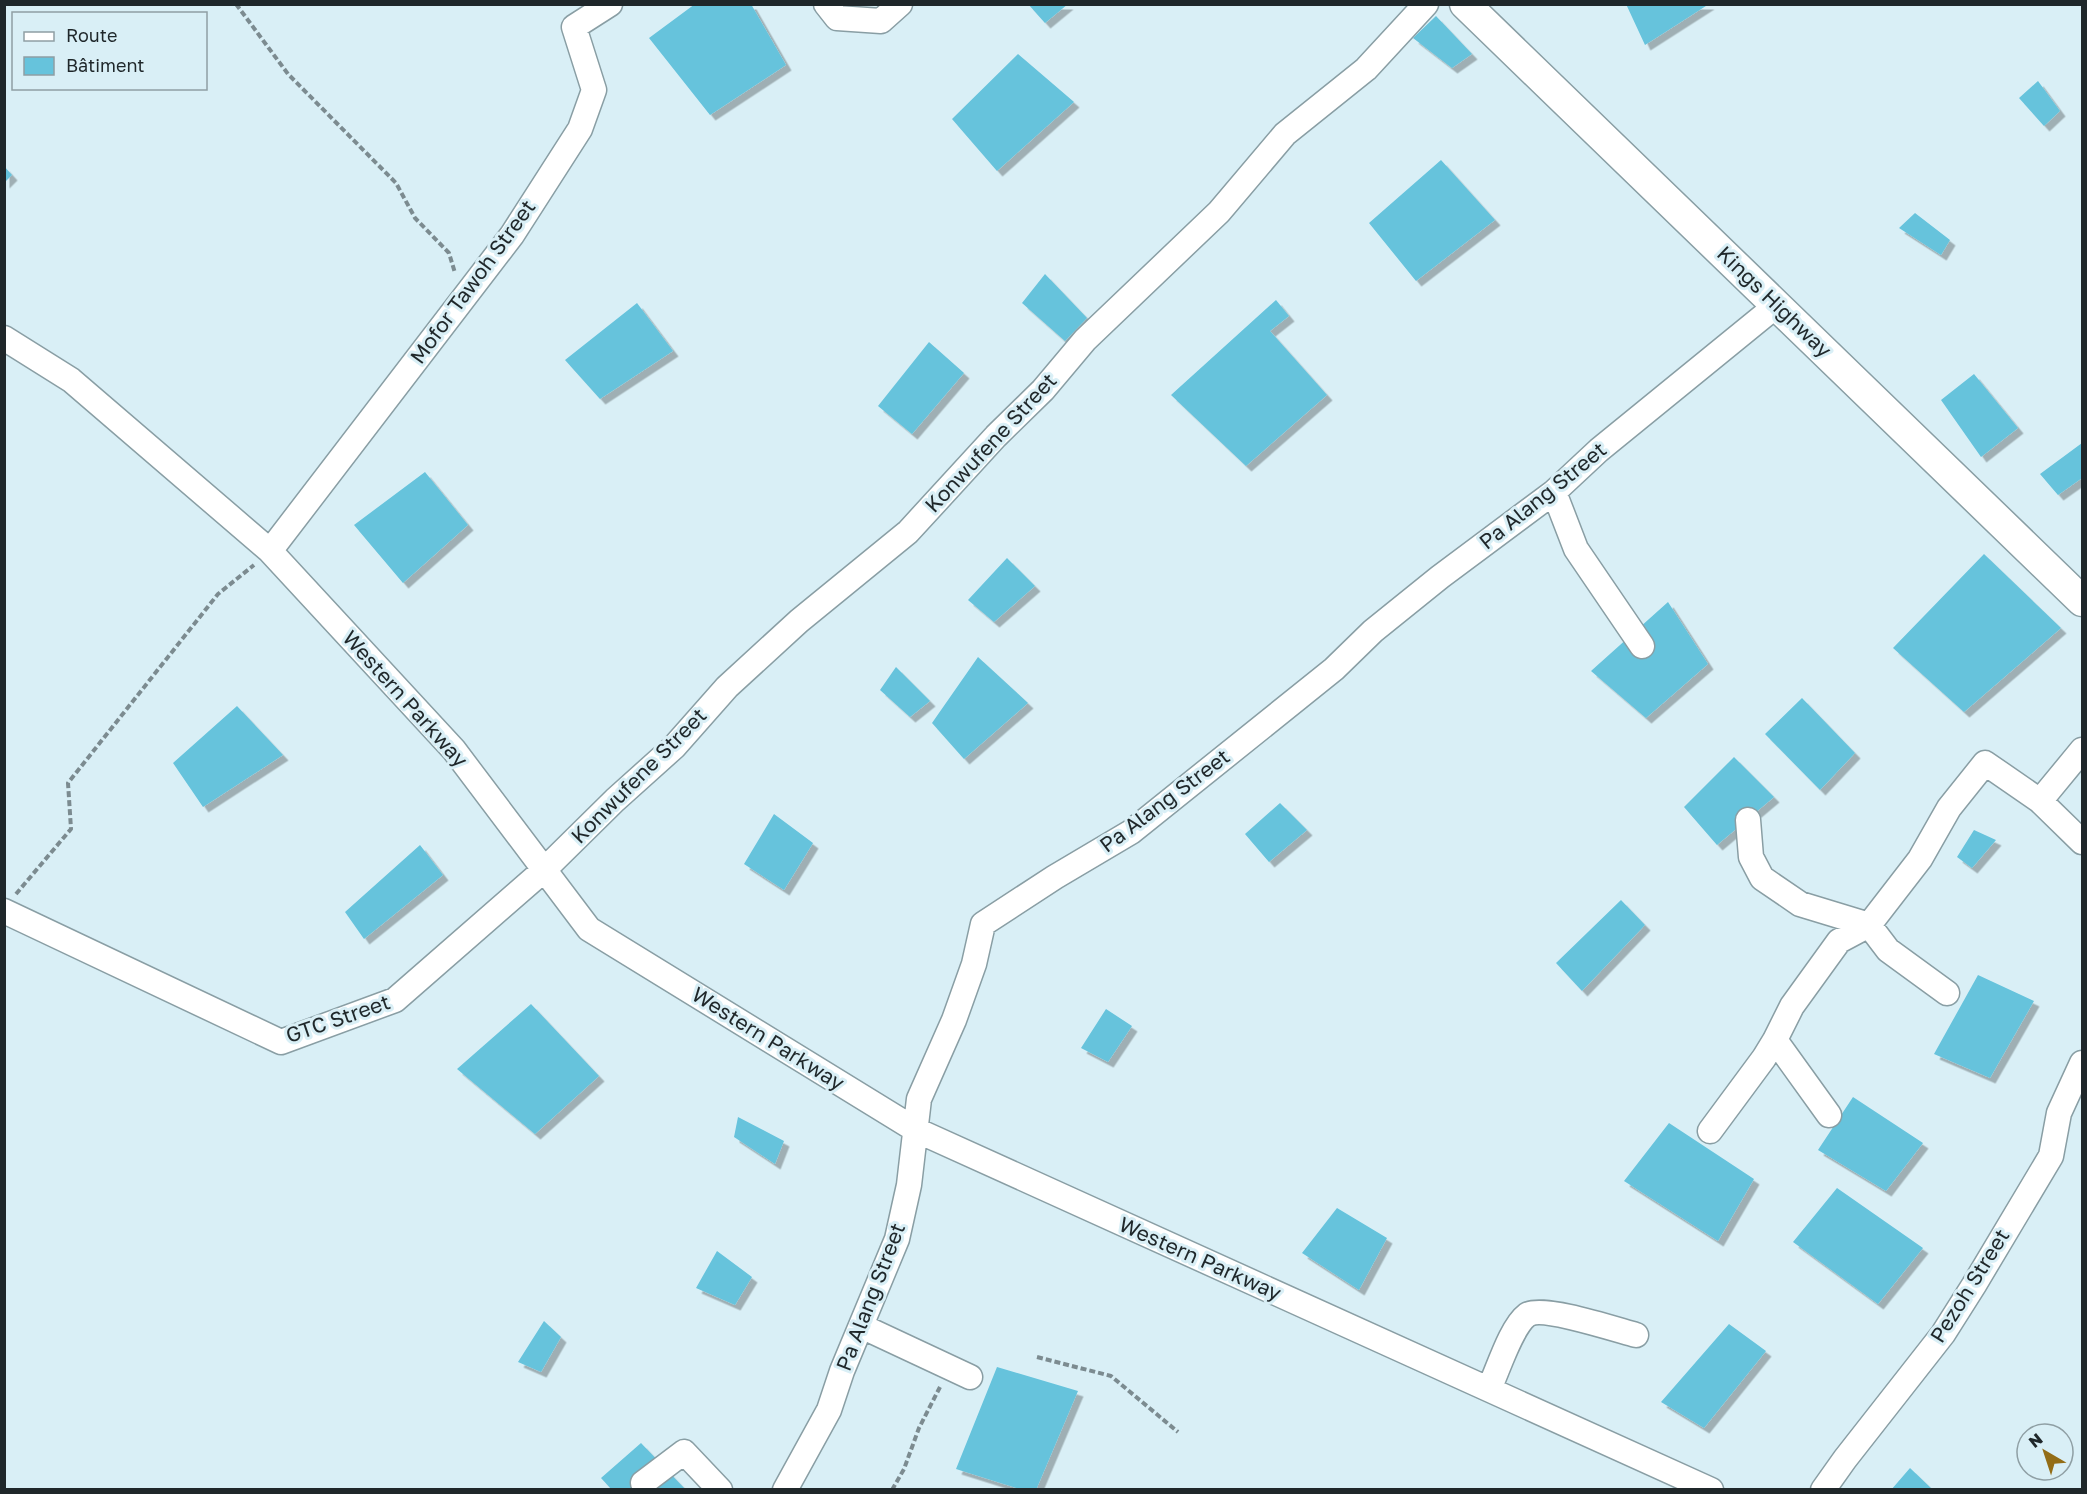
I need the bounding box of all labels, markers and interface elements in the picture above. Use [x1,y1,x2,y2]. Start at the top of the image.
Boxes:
legend [12,12,207,90]
text: Route [66,24,117,46]
text: Bâtiment [66,54,145,76]
street label: Mofor Tawoh Street [404,194,540,369]
street label: Kings Highway [1712,240,1838,363]
street label: Konwufene Street [919,367,1062,517]
street label: Pa Alang Street [1474,436,1611,554]
street label: Western Parkway [338,625,474,772]
street label: Konwufene Street [565,702,712,849]
street label: Pa Alang Street [1094,743,1235,858]
street label: Western Parkway [687,981,850,1096]
street label: GTC Street [282,988,393,1048]
street label: Western Parkway [1115,1211,1286,1306]
street label: Pa Alang Street [830,1219,910,1374]
street label: Pezoh Street [1924,1224,2014,1347]
north arrow [2015,1422,2075,1482]
text: N [2025,1429,2047,1452]

